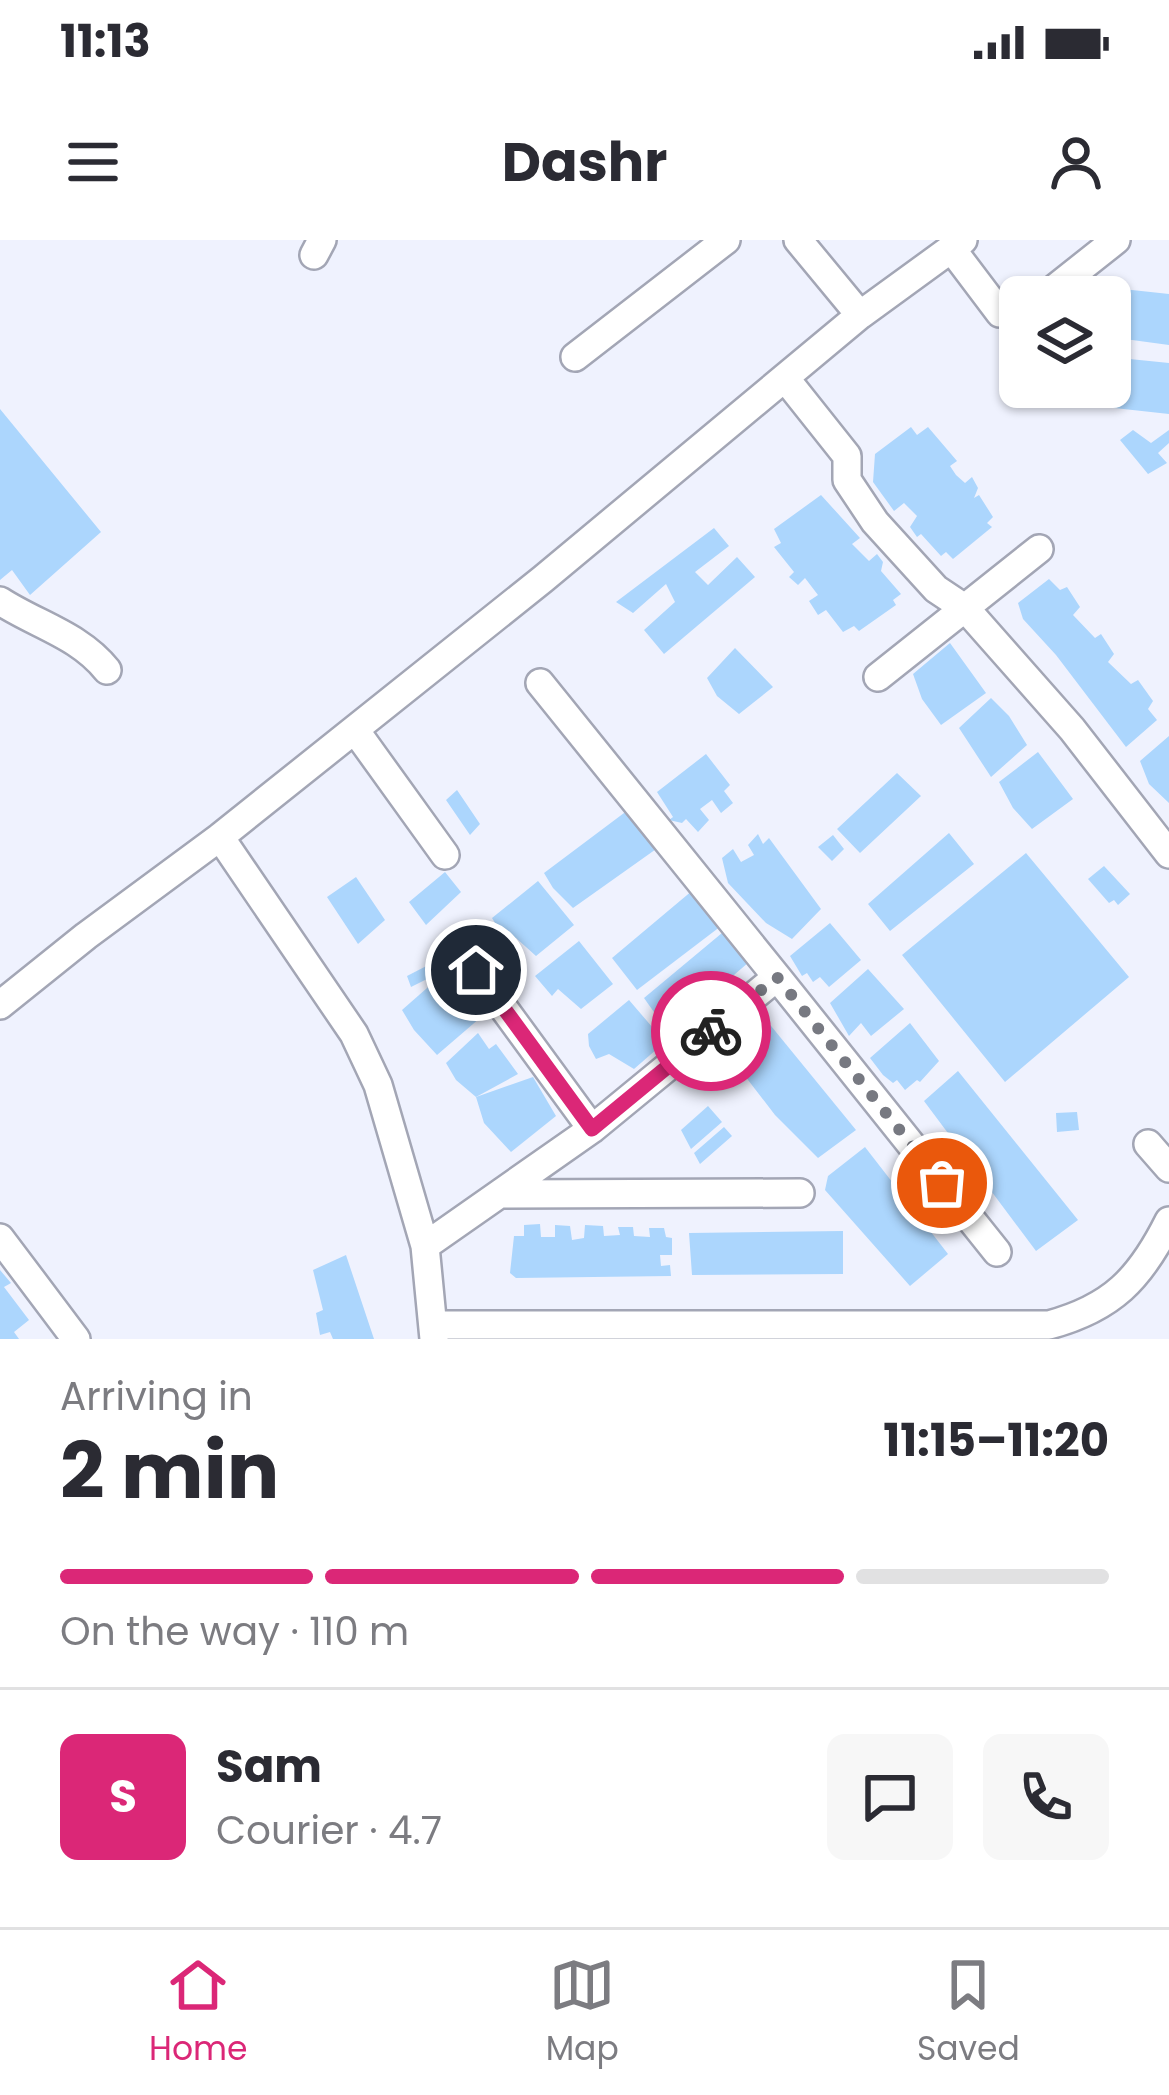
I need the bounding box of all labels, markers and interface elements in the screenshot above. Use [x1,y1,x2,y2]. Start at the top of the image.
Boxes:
text: 11:13 [60,10,151,73]
text: Dashr [502,124,667,200]
icon: menu [60,129,126,195]
icon: person [1043,129,1109,195]
map controls [999,276,1131,408]
button: layers [999,276,1131,408]
pin [425,919,527,1021]
icon: home [443,937,509,1003]
courier [651,971,771,1091]
icon: bike [678,998,744,1064]
pin [891,1132,993,1234]
icon: bag [909,1150,975,1216]
text: Arriving in [60,1369,253,1424]
text: 11:15–11:20 [883,1409,1109,1472]
text: 2 min [60,1416,279,1525]
text: On the way · 110 m [60,1604,409,1659]
button: chat [827,1734,953,1860]
button: phone [983,1734,1109,1860]
text: Sam [216,1735,322,1798]
text: S [109,1765,137,1828]
text: Courier · 4.7 [216,1803,442,1858]
tab: Home [149,1952,248,2074]
tab: Map [546,1952,619,2074]
tab: Saved [917,1952,1020,2074]

